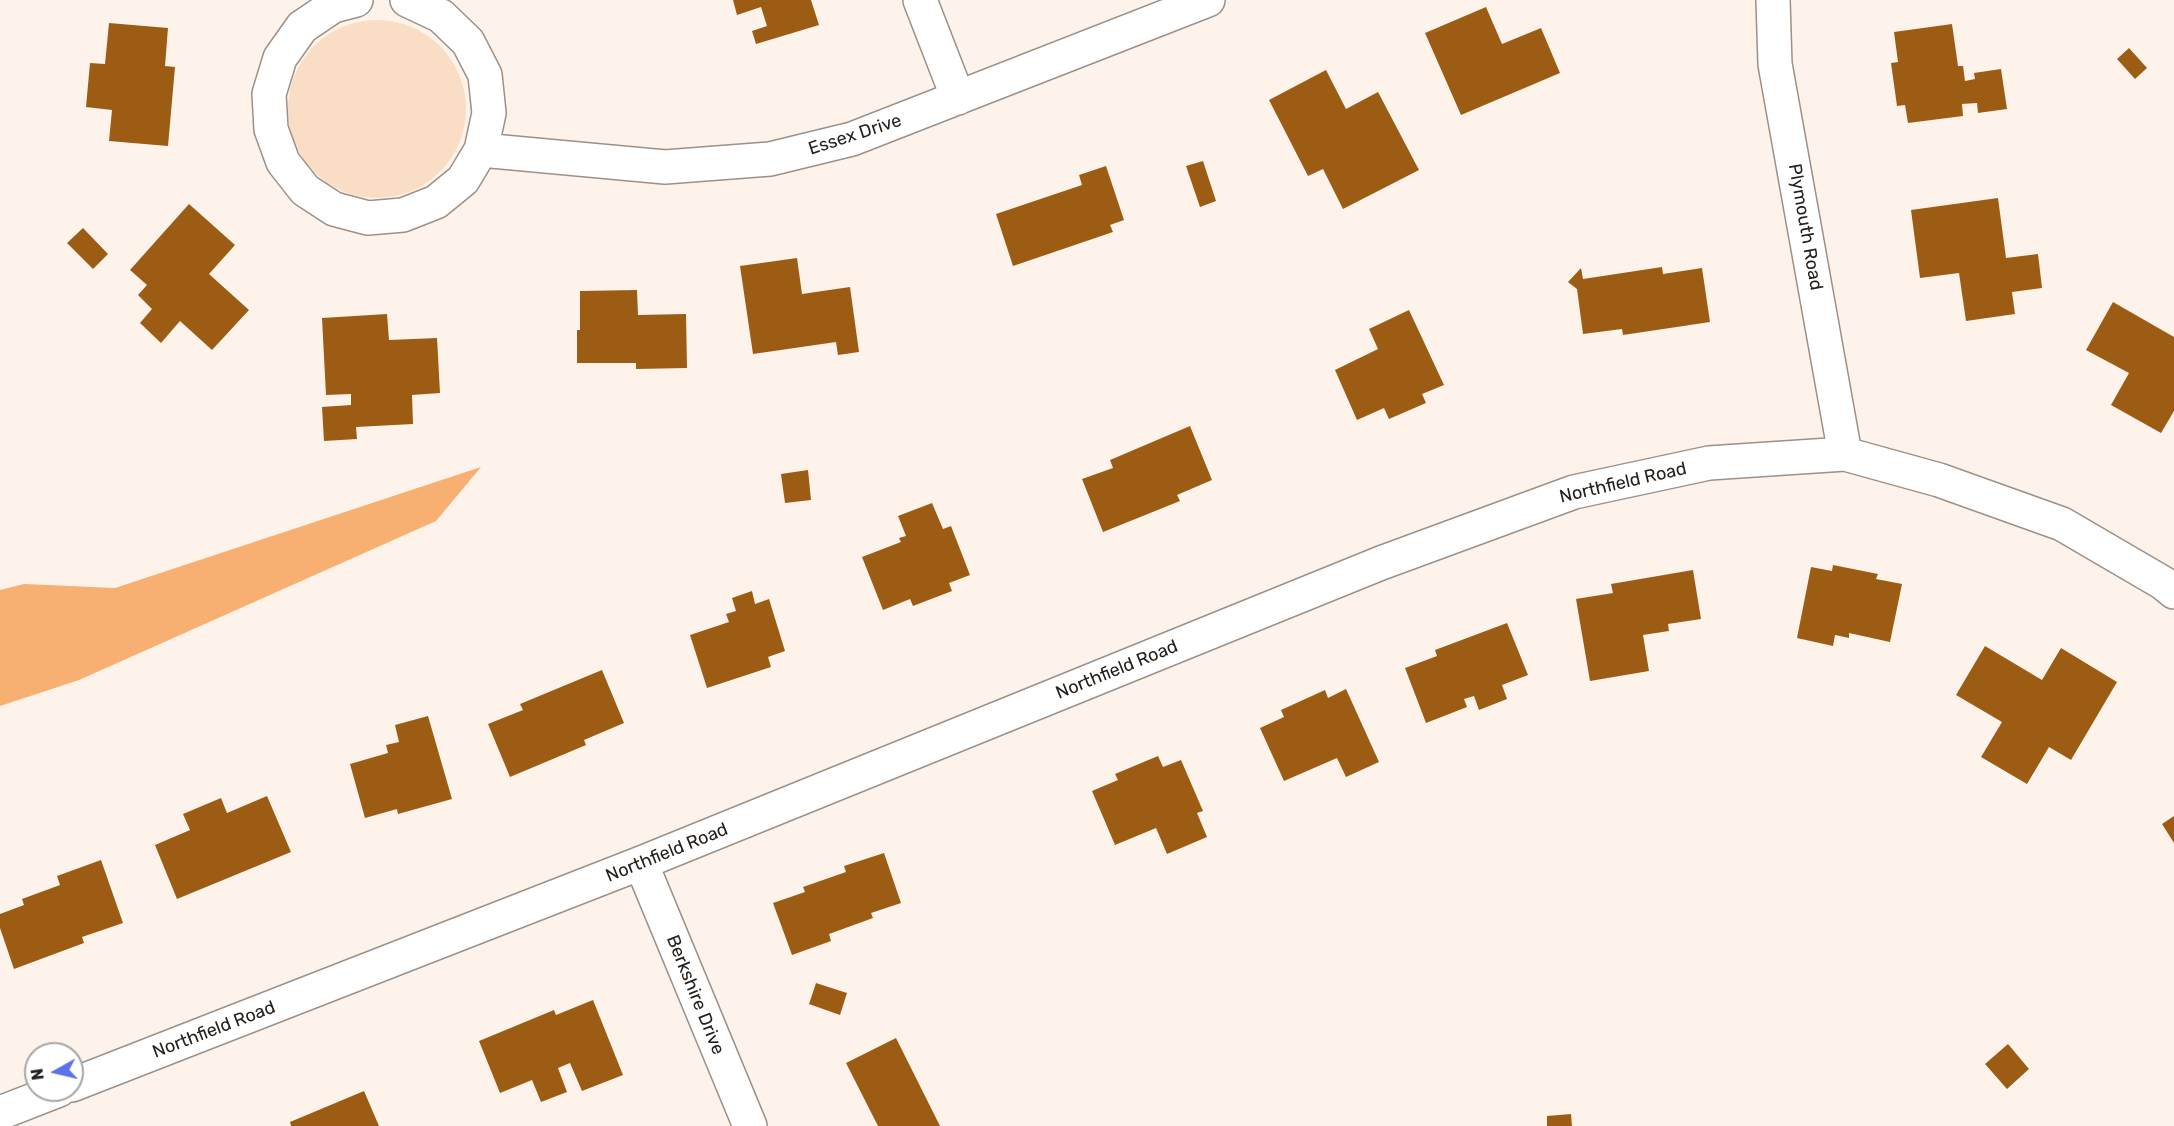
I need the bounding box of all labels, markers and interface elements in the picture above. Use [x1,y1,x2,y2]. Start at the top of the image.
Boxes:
street label: Essex Drive [806,110,904,160]
street label: Plymouth Road [1783,162,1827,292]
street label: Northfield Road [1557,458,1689,508]
street label: Northfield Road [1053,636,1181,704]
street label: Northfield Road [603,819,731,887]
street label: Berkshire Drive [661,932,729,1058]
street label: Northfield Road [150,997,278,1063]
north arrow [24,1042,84,1102]
text: N [27,1067,48,1081]

